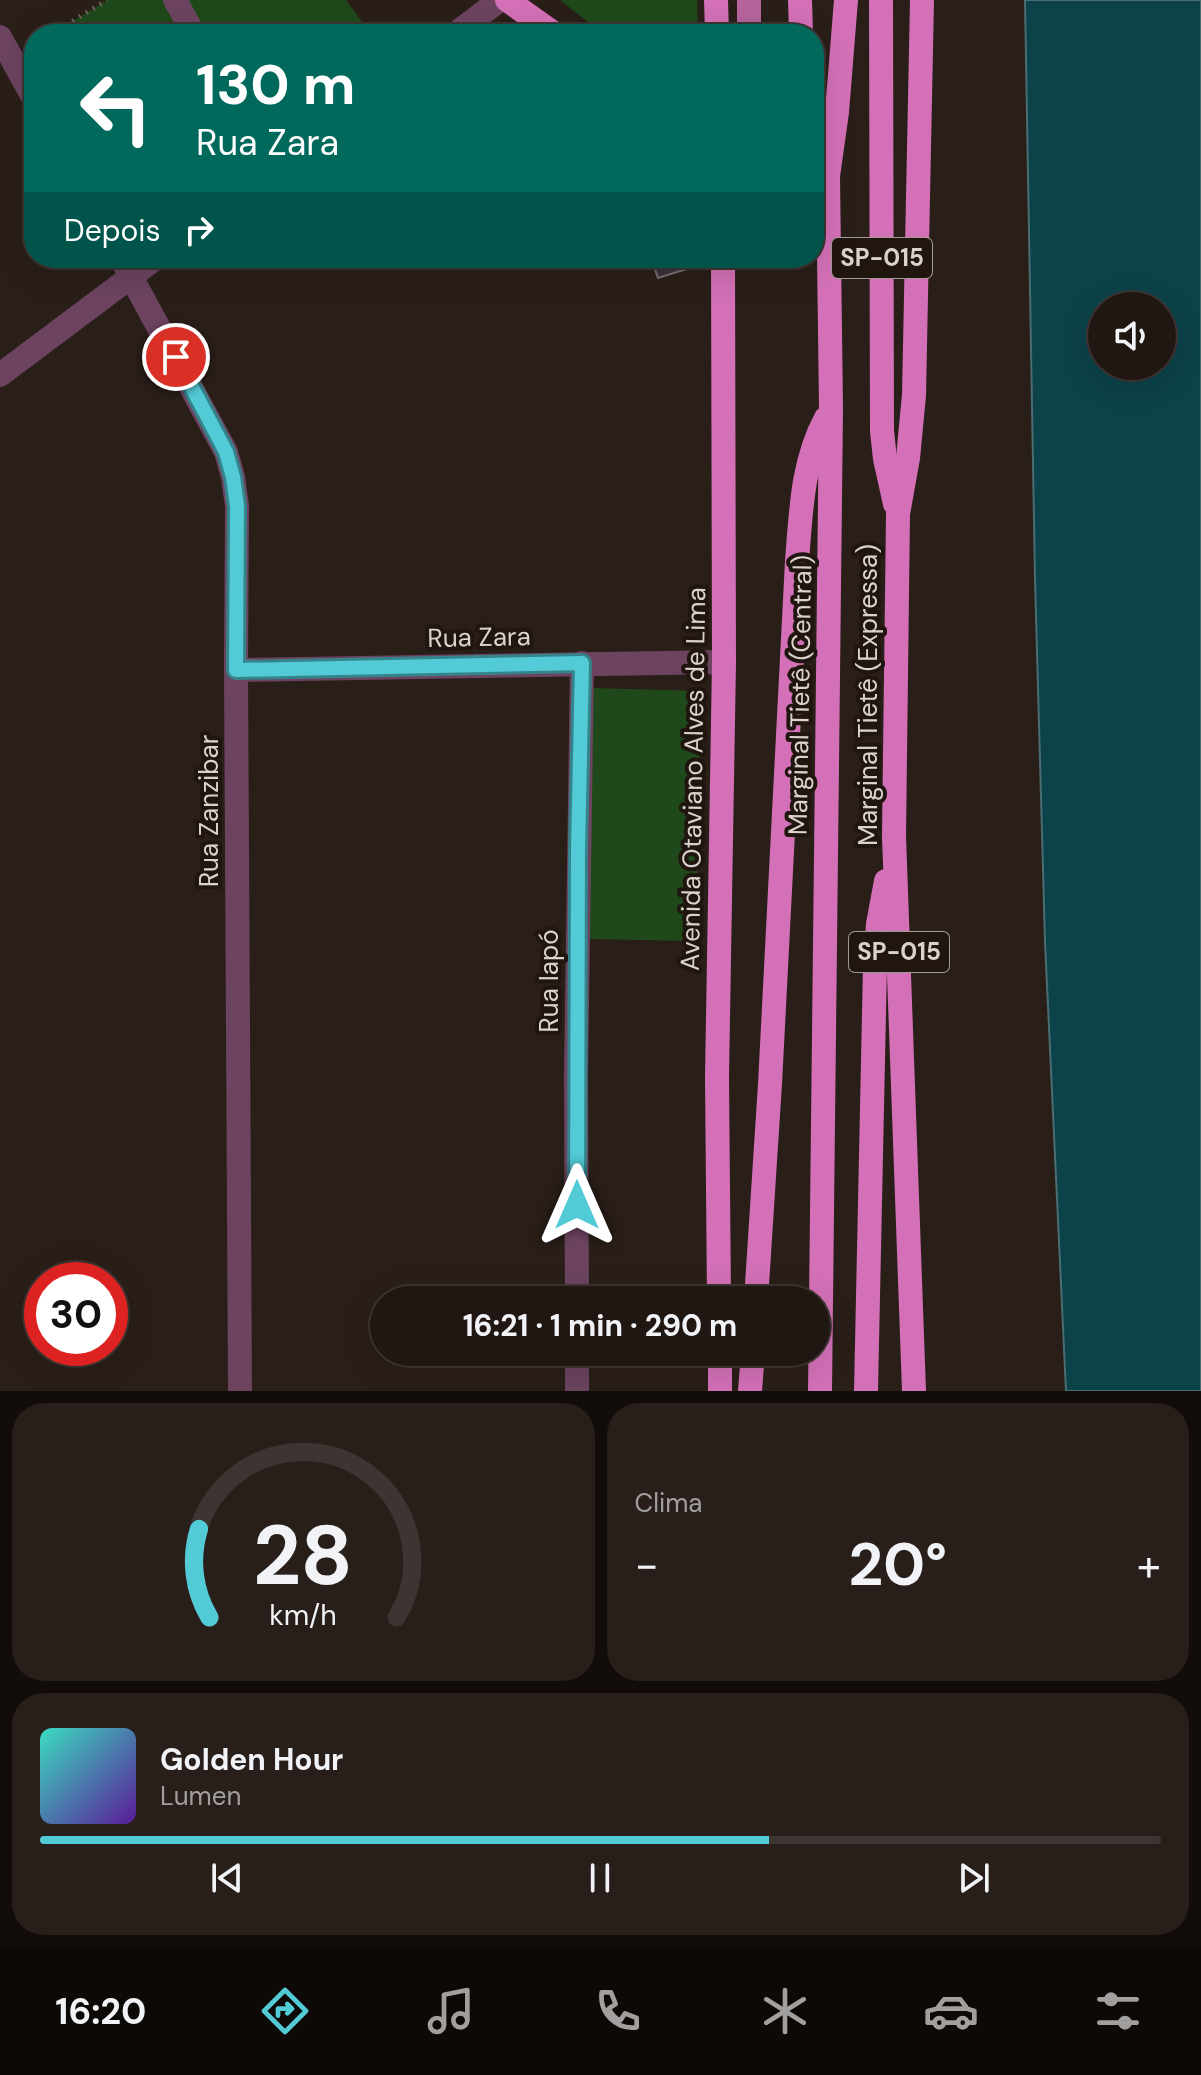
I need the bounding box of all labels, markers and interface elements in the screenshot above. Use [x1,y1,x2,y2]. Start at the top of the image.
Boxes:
text: 130 m [196,48,355,121]
icon: left [64,56,168,160]
text: Rua Zara [196,119,339,166]
icon: right [177,208,221,252]
text: Depois [64,211,161,250]
road number: SP-015 [832,238,932,278]
map controls [1088,292,1176,380]
button: sound [1088,292,1176,380]
pin [142,323,210,391]
icon: arrive [154,335,198,379]
street label: Marginal Tietê (Expressa) [851,544,885,846]
street label: Marginal Tietê (Central) [781,555,819,835]
street label: Avenida Otaviano Alves de Lima [673,587,713,971]
street label: Rua Zara [427,619,531,655]
street label: Rua Zanzibar [192,735,226,887]
street label: Rua Iapó [532,929,566,1033]
road number: SP-015 [849,932,949,972]
position arrow [535,1163,619,1247]
speed limit sign: 30 [24,1262,128,1366]
text: 16:21 · 1 min · 290 m [463,1306,737,1345]
text: Clima [635,1486,703,1520]
text: 28 [253,1501,353,1610]
text: 20° [849,1525,947,1604]
text: − [635,1536,659,1594]
text: + [1137,1536,1161,1594]
text: km/h [269,1597,337,1634]
text: Golden Hour [160,1740,343,1779]
text: Lumen [160,1779,241,1813]
icon: previous [205,1856,249,1900]
icon: pause [578,1856,622,1900]
icon: next [952,1856,996,1900]
icon: directions [257,1983,313,2039]
icon: music [423,1983,479,2039]
icon: phone [590,1983,646,2039]
icon: climate [757,1983,813,2039]
icon: car [923,1983,979,2039]
icon: filters [1090,1983,1146,2039]
text: 16:20 [55,1988,146,2035]

